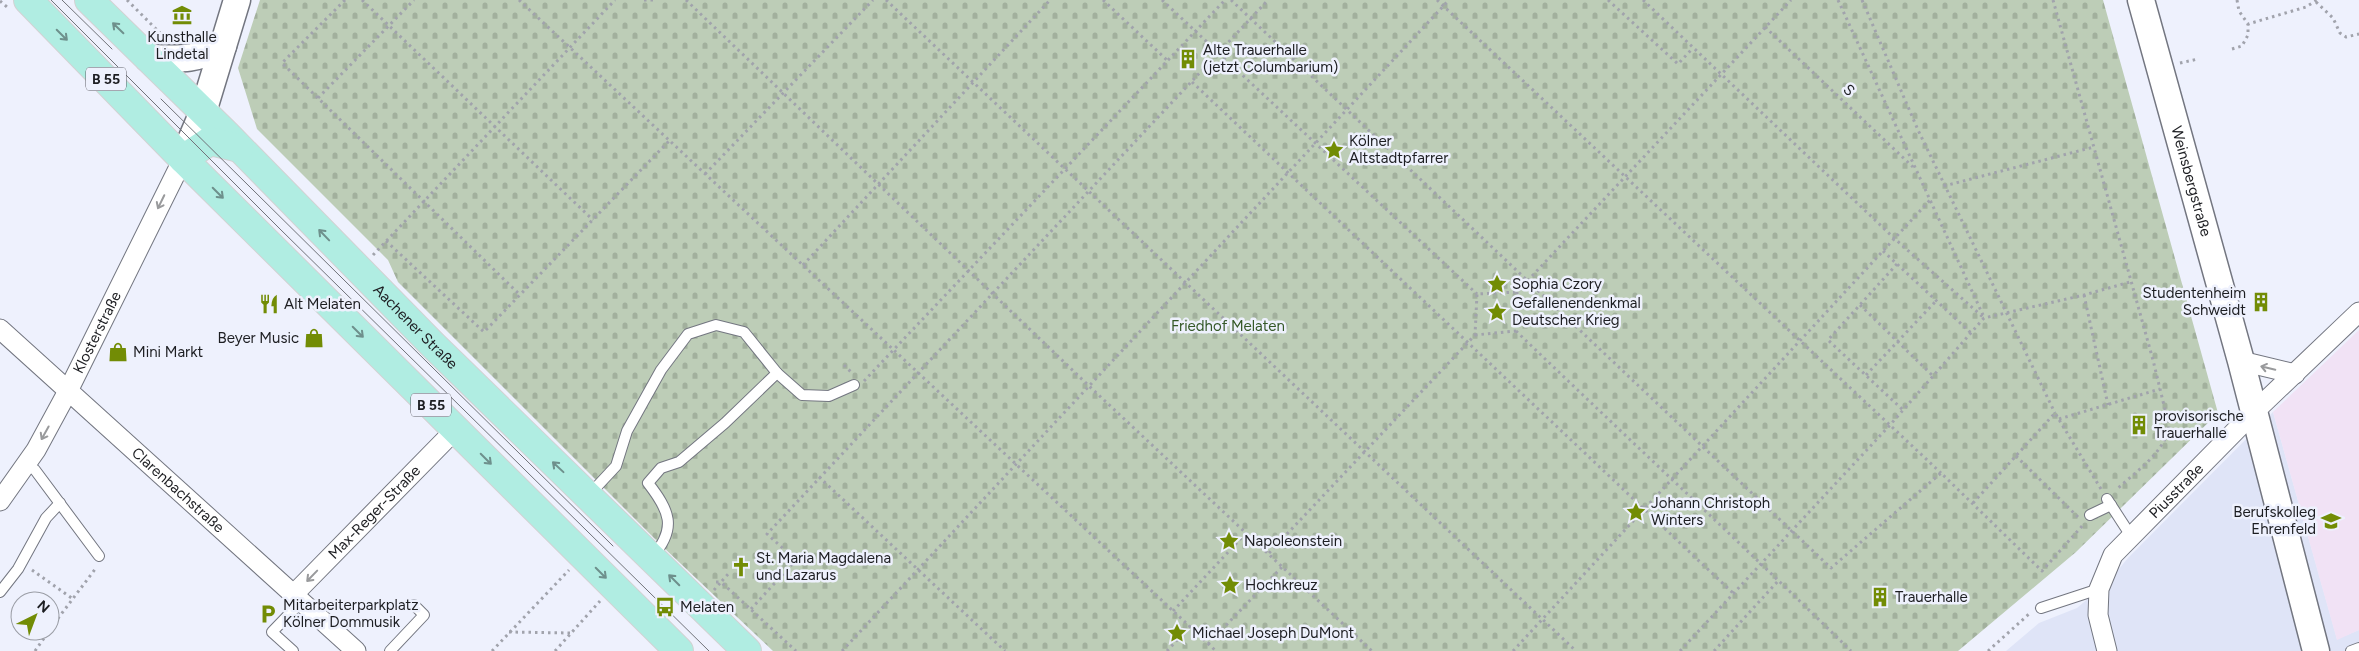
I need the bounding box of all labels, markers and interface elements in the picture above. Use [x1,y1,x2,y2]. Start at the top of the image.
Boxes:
museum icon: Kunsthalle Lindetal [171,4,193,26]
one-way arrow [112,22,124,35]
one-way arrow [56,28,68,41]
place label: Kunsthalle Lindetal [147,28,217,63]
place label: Alte Trauerhalle (jetzt Columbarium) [1203,41,1338,76]
building icon: Alte Trauerhalle (jetzt Columbarium) [1177,48,1199,70]
road number: B 55 [86,68,126,90]
street label: S [1839,80,1859,100]
street label: Weinsbergstraße [2167,124,2215,238]
place label: Kölner Altstadtpfarrer [1349,132,1448,167]
place icon: Kölner Altstadtpfarrer [1323,139,1345,161]
one-way arrow [212,187,224,199]
one-way arrow [156,194,166,209]
one-way arrow [318,229,330,242]
place icon: Sophia Czory [1486,273,1508,295]
place label: Sophia Czory [1512,275,1602,293]
street label: Aachener Straße [370,281,461,373]
place label: Studentenheim Schweidt [2142,284,2246,319]
street label: Klosterstraße [69,288,125,376]
building icon: Studentenheim Schweidt [2250,291,2272,313]
restaurant icon: Alt Melaten [258,293,280,315]
place label: Gefallenendenkmal Deutscher Krieg [1512,294,1641,329]
place label: Alt Melaten [284,295,361,313]
place icon: Gefallenendenkmal Deutscher Krieg [1486,301,1508,323]
park label: Friedhof Melaten [1171,317,1285,335]
one-way arrow [351,326,363,338]
shop icon: Beyer Music [303,327,325,349]
place label: Beyer Music [218,329,299,347]
shop icon: Mini Markt [107,341,129,363]
place label: Mini Markt [133,343,203,361]
one-way arrow [2260,363,2276,372]
road number: B 55 [411,394,451,416]
place label: provisorische Trauerhalle [2154,407,2244,442]
building icon: provisorische Trauerhalle [2128,414,2150,436]
one-way arrow [39,426,49,440]
street label: Clarenbachstraße [128,444,228,536]
one-way arrow [480,452,492,465]
street label: Piusstraße [2145,460,2207,522]
one-way arrow [551,461,564,473]
street label: Max-Reger-Straße [324,462,424,563]
place label: Johann Christoph Winters [1651,494,1770,529]
place icon: Johann Christoph Winters [1625,501,1647,523]
place label: Berufskolleg Ehrenfeld [2233,503,2316,538]
school or university icon: Berufskolleg Ehrenfeld [2320,510,2342,532]
place icon: Napoleonstein [1218,530,1240,552]
place label: Napoleonstein [1244,532,1342,550]
place label: St. Maria Magdalena und Lazarus [756,549,891,584]
church icon: St. Maria Magdalena und Lazarus [730,556,752,578]
one-way arrow [595,567,608,579]
one-way arrow [305,570,318,582]
one-way arrow [668,574,680,587]
place icon: Hochkreuz [1219,574,1241,596]
place label: Hochkreuz [1245,576,1318,594]
building icon: Trauerhalle [1869,586,1891,608]
place label: Trauerhalle [1895,588,1968,606]
north arrow [10,591,60,641]
place label: Mitarbeiterparkplatz Kölner Dommusik [283,596,419,631]
bus stop icon: Melaten [654,596,676,618]
text: N [34,597,53,617]
place label: Melaten [680,598,734,616]
parking icon: Mitarbeiterparkplatz Kölner Dommusik [257,603,279,625]
place icon: Michael Joseph DuMont [1166,622,1188,644]
place label: Michael Joseph DuMont [1192,624,1354,642]

